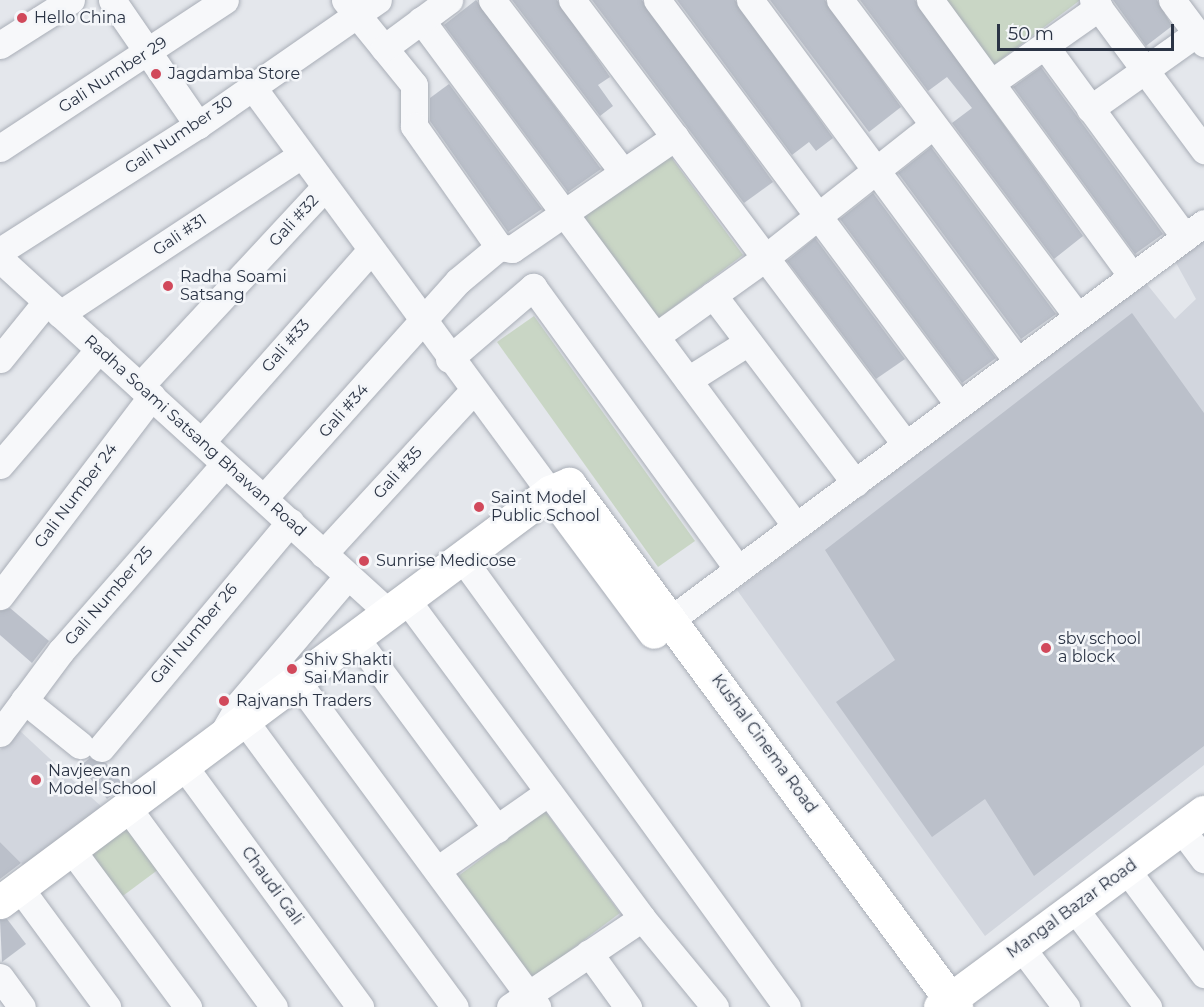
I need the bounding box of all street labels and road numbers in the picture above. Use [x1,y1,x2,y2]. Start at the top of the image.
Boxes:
street label: Gali Number 29 [55,33,171,117]
street label: Gali Number 30 [121,92,237,178]
street label: Gali #32 [265,191,323,251]
street label: Gali #31 [150,210,210,260]
street label: Gali #33 [258,316,314,376]
street label: Radha Soami Satsang Bhawan Road [80,331,310,541]
street label: Gali #34 [315,380,373,442]
street label: Gali Number 24 [30,440,122,552]
street label: Gali #35 [370,443,426,503]
street label: Gali Number 25 [61,543,157,649]
street label: Gali Number 26 [146,580,242,688]
street label: Kushal Cinema Road [707,671,821,817]
street label: Chaudi Gali [237,843,307,929]
street label: Mangal Bazar Road [1003,855,1141,963]

